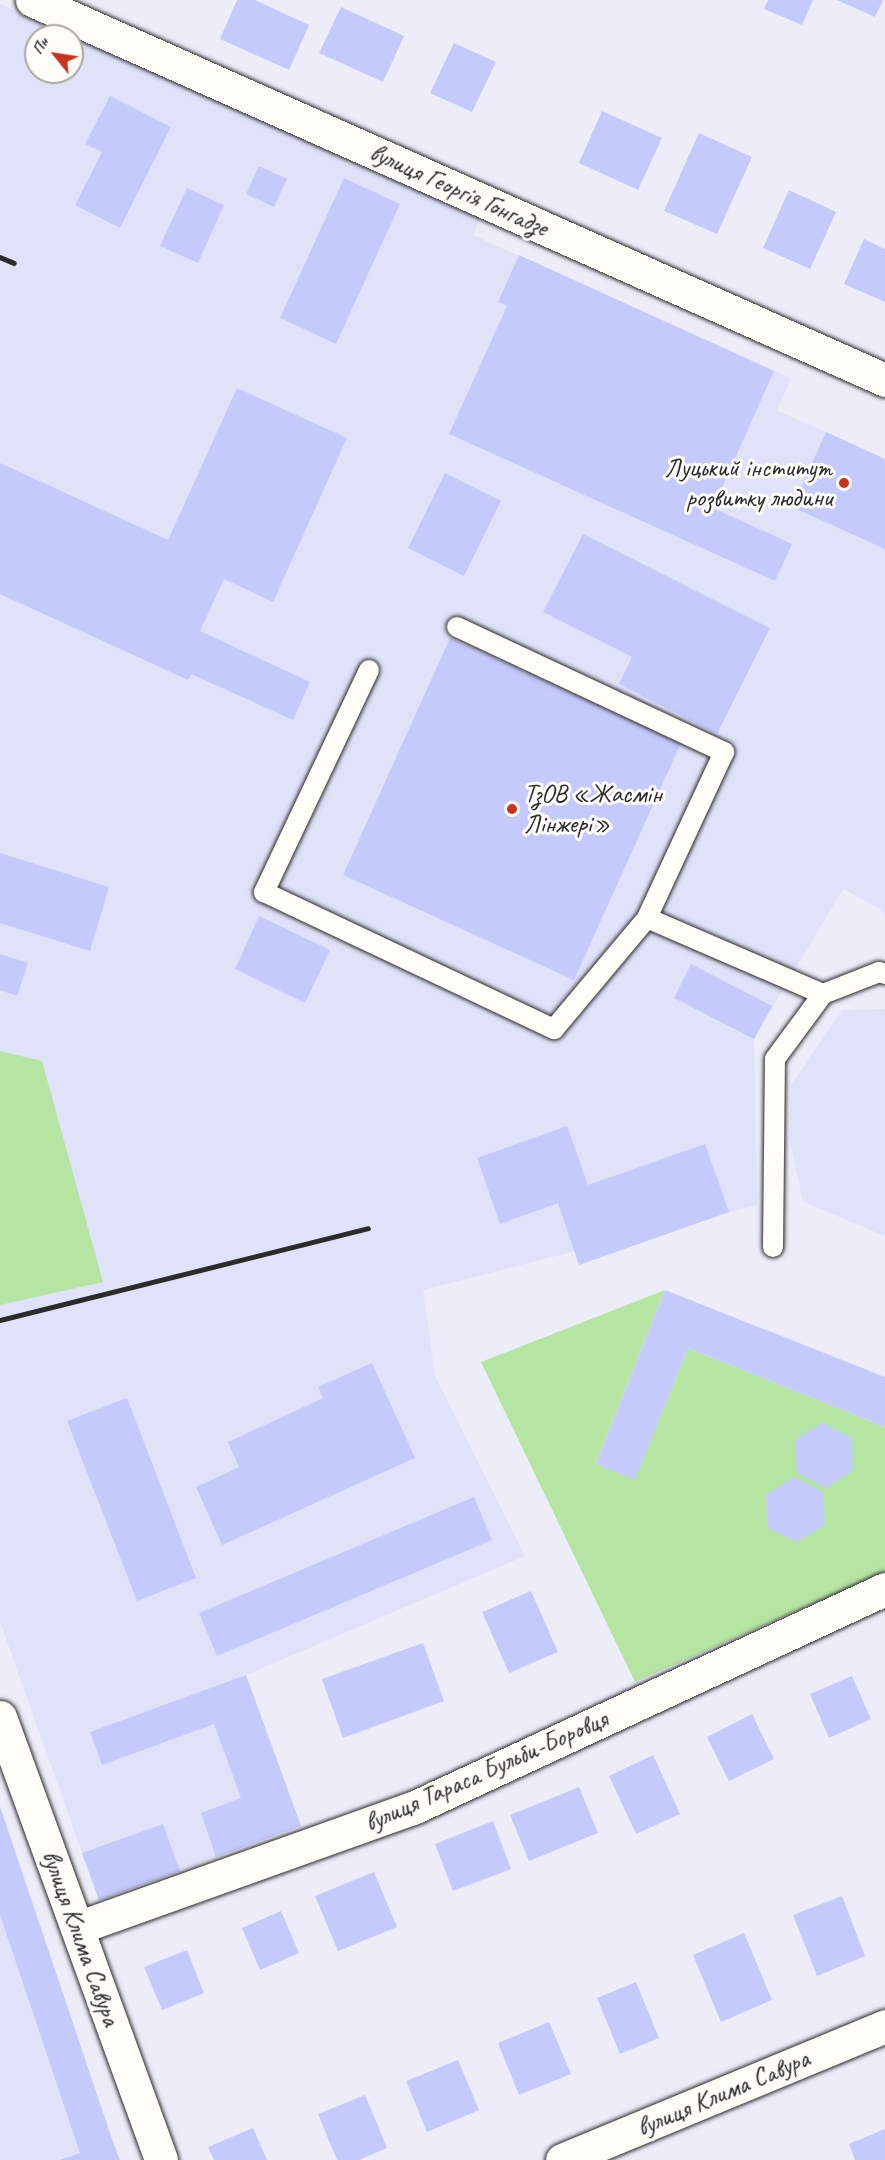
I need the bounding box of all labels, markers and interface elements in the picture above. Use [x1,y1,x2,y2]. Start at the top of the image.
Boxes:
north arrow [24,24,84,84]
text: Пн [27,34,53,58]
street label: вулиця Георгія Гонгадзе [365,137,553,243]
place label: Луцький інститут розвитку людини [665,452,832,514]
marker: Луцький інститут розвитку людини [837,476,851,490]
place label: ТзОВ «Жасмін Лінжері» [524,778,662,840]
marker: ТзОВ «Жасмін Лінжері» [505,802,519,816]
street label: вулиця Тараса Бульби-Боровця [360,1703,612,1839]
street label: вулиця Клима Савура [35,1846,127,2030]
street label: вулиця Клима Савура [632,2042,814,2144]

